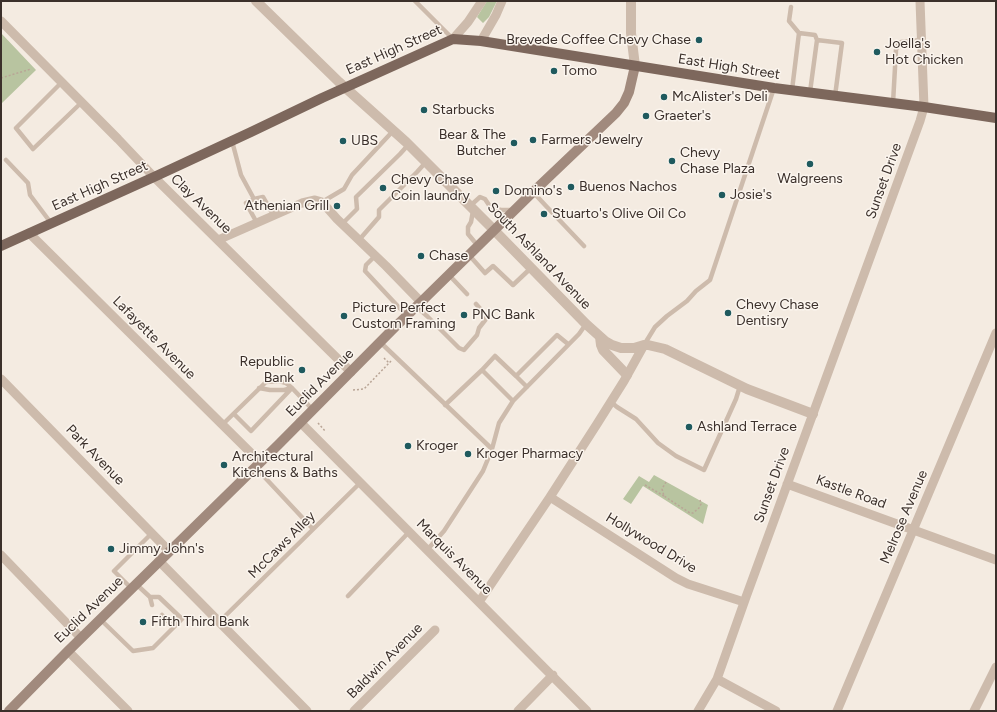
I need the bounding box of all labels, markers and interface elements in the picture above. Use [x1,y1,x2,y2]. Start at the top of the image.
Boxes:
street label: East High Street [343,21,445,79]
place label: Brevede Coffee Chevy Chase [506,32,691,48]
marker: Brevede Coffee Chevy Chase [694,35,704,45]
place label: Joella's Hot Chicken [885,36,963,68]
marker: Joella's Hot Chicken [872,47,882,57]
street label: East High Street [677,51,781,83]
place label: Tomo [562,63,597,79]
marker: Tomo [549,66,559,76]
place label: McAlister's Deli [672,89,768,105]
marker: McAlister's Deli [659,92,669,102]
place label: Starbucks [432,102,495,118]
marker: Starbucks [419,105,429,115]
place label: Graeter's [654,108,711,124]
marker: Graeter's [641,111,651,121]
place label: Bear & The Butcher [439,127,506,160]
place label: Farmers Jewelry [541,132,643,148]
place label: UBS [351,133,378,149]
marker: Farmers Jewelry [528,135,538,145]
marker: UBS [338,136,348,146]
marker: Bear & The Butcher [509,138,519,148]
street label: Sunset Drive [863,141,905,221]
place label: Chevy Chase Plaza [680,145,755,178]
marker: Chevy Chase Plaza [667,156,677,166]
street label: East High Street [49,157,151,215]
marker: Walgreens [805,159,815,169]
street label: Clay Avenue [167,171,235,237]
place label: Walgreens [777,171,843,187]
place label: Chevy Chase Coin laundry [391,172,474,204]
place label: Buenos Nachos [579,179,677,195]
marker: Buenos Nachos [566,182,576,192]
marker: Chevy Chase Coin laundry [378,183,388,193]
place label: Domino's [504,183,562,199]
marker: Domino's [491,186,501,196]
place label: Josie's [730,187,772,203]
marker: Josie's [717,190,727,200]
place label: Athenian Grill [245,198,329,214]
street label: South Ashland Avenue [484,199,594,313]
marker: Athenian Grill [332,201,342,211]
place label: Stuarto's Olive Oil Co [552,206,686,222]
marker: Stuarto's Olive Oil Co [539,209,549,219]
place label: Chase [429,248,468,264]
marker: Chase [416,251,426,261]
street label: Lafayette Avenue [109,293,199,383]
place label: Chevy Chase Dentisry [736,297,819,330]
place label: Picture Perfect Custom Framing [352,300,456,332]
place label: PNC Bank [472,307,535,323]
marker: Chevy Chase Dentisry [723,308,733,318]
marker: PNC Bank [459,310,469,320]
marker: Picture Perfect Custom Framing [339,311,349,321]
street label: Euclid Avenue [283,346,357,420]
place label: Republic Bank [239,354,294,386]
marker: Republic Bank [297,365,307,375]
place label: Ashland Terrace [697,419,797,435]
street label: Park Avenue [62,421,128,489]
marker: Ashland Terrace [684,422,694,432]
place label: Kroger [416,438,458,454]
marker: Kroger [403,441,413,451]
street label: Sunset Drive [751,445,793,525]
place label: Kroger Pharmacy [476,446,583,462]
place label: Architectural Kitchens & Baths [232,449,338,482]
marker: Kroger Pharmacy [463,449,473,459]
marker: Architectural Kitchens & Baths [219,460,229,470]
street label: Melrose Avenue [877,468,931,566]
street label: Kastle Road [813,471,889,513]
street label: McCaws Alley [245,508,319,582]
street label: Hollywood Drive [602,509,700,577]
street label: Marquis Avenue [413,516,495,598]
place label: Jimmy John's [119,541,204,557]
marker: Jimmy John's [106,544,116,554]
street label: Euclid Avenue [51,573,127,647]
place label: Fifth Third Bank [151,614,249,630]
marker: Fifth Third Bank [138,617,148,627]
street label: Baldwin Avenue [344,620,426,702]

